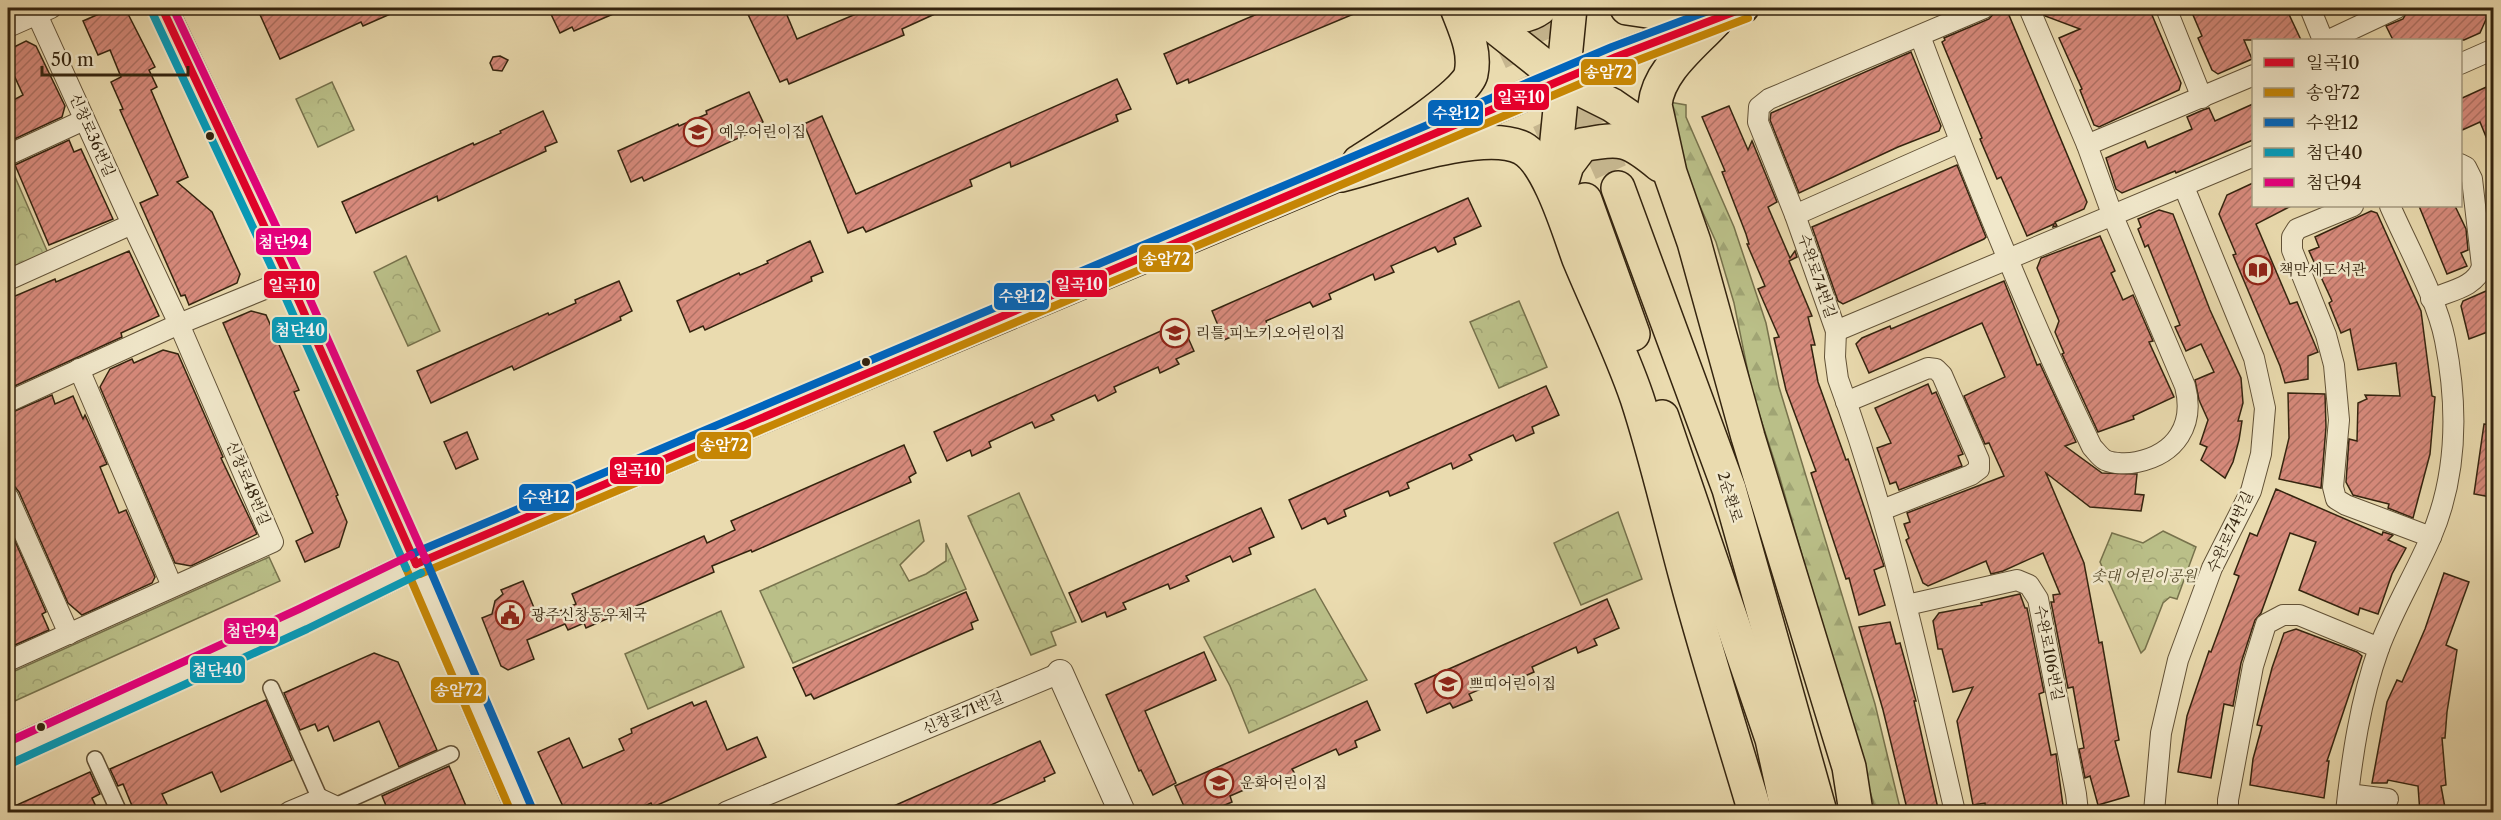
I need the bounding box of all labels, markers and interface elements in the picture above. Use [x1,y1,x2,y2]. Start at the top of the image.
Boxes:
scale bar [42,39,188,77]
legend [2252,39,2462,207]
text: 50 m [51,49,94,71]
text: 일곡10 [2306,52,2360,74]
line badge: 송암72 [1580,58,1637,86]
text: 송암72 [1584,62,1632,82]
text: 송암72 [2306,82,2360,104]
line badge: 일곡10 [1493,83,1550,111]
text: 일곡10 [1497,87,1545,107]
street label: 신창로36번길 [66,90,119,180]
line badge: 수완12 [1427,99,1484,127]
text: 수완12 [1432,103,1480,123]
text: 수완12 [2306,112,2359,134]
school or university icon: 예우어린이집 [682,116,714,148]
place label: 예우어린이집 [719,122,806,141]
unlabelled marker [204,130,216,142]
text: 첨단40 [2306,142,2363,164]
text: 첨단94 [2306,172,2362,194]
line badge: 첨단94 [255,227,312,256]
street label: 수완로74번길 [1794,231,1841,321]
text: 첨단94 [258,232,308,252]
line badge: 송암72 [1138,244,1194,273]
text: 송암72 [1142,249,1190,269]
library icon: 책만세도서관 [2242,254,2274,286]
place label: 책만세도서관 [2279,260,2366,279]
line badge: 일곡10 [1051,269,1108,298]
line badge: 일곡10 [263,270,320,299]
text: 일곡10 [1055,274,1103,294]
text: 일곡10 [268,275,316,295]
line badge: 수완12 [993,282,1050,311]
text: 수완12 [998,286,1046,306]
line badge: 첨단40 [271,316,328,344]
school or university icon: 리틀 피노키오어린이집 [1159,317,1191,349]
text: 첨단40 [275,320,325,340]
place label: 리틀 피노키오어린이집 [1196,323,1345,342]
unlabelled marker [860,356,872,368]
line badge: 송암72 [696,431,752,460]
text: 송암72 [700,435,748,455]
street label: 신창로48번길 [222,438,275,528]
line badge: 일곡10 [609,456,665,485]
text: 일곡10 [613,460,661,480]
street label: 2순환로 [1714,469,1747,525]
line badge: 수완12 [518,483,575,512]
text: 수완12 [522,487,570,507]
street label: 수완로74번길 [2202,488,2257,576]
park label: 솟대 어린이공원 [2091,566,2198,585]
public building icon: 광주신창동우체국 [494,599,526,631]
street label: 수완로106번길 [2031,603,2068,702]
place label: 광주신창동우체국 [531,605,647,624]
line badge: 첨단94 [223,617,279,645]
text: 첨단94 [226,621,276,641]
line badge: 첨단40 [189,655,246,684]
text: 첨단40 [192,660,242,680]
school or university icon: 쁘띠어린이집 [1432,668,1464,700]
place label: 쁘띠어린이집 [1469,674,1556,693]
line badge: 송암72 [430,676,487,704]
text: 송암72 [434,680,482,700]
street label: 신창로71번길 [919,687,1006,738]
unlabelled marker [35,721,47,733]
school or university icon: 운화어린이집 [1203,767,1235,799]
place label: 운화어린이집 [1240,773,1327,792]

